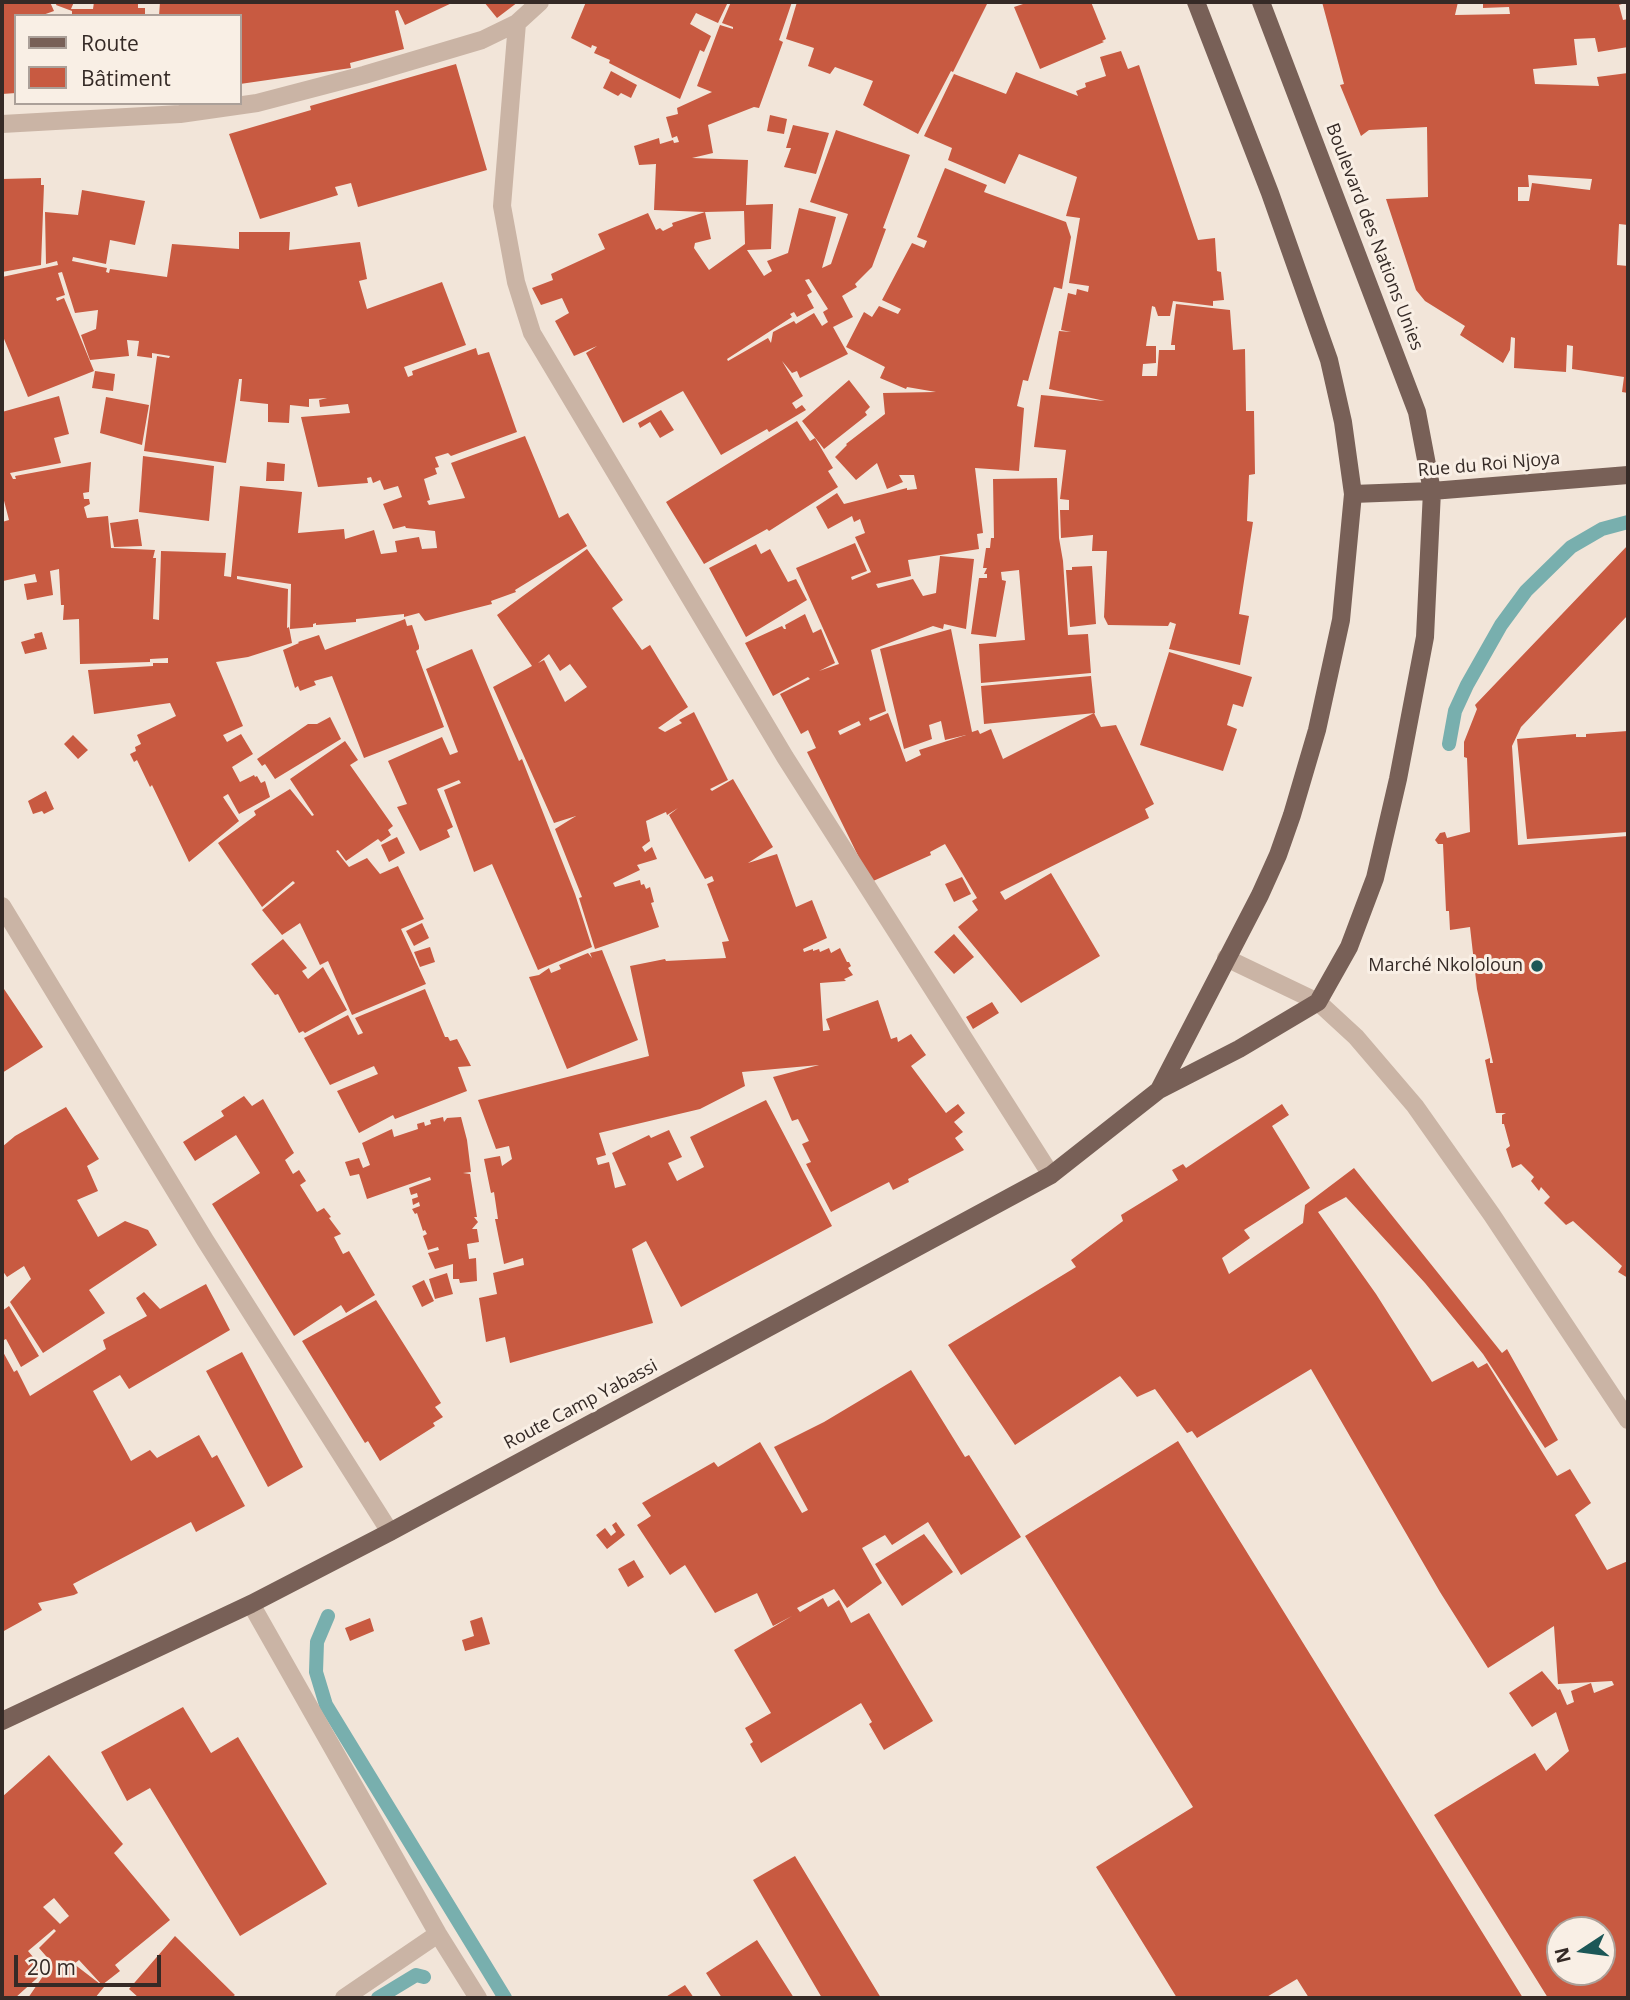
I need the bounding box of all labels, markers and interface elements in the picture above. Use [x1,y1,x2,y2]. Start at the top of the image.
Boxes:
legend [14,14,242,105]
text: Route [81,29,139,57]
text: Bâtiment [81,64,171,92]
street label: Boulevard des Nations Unies [1321,120,1427,354]
street label: Rue du Roi Njoya [1417,448,1561,482]
place label: Marché Nkololoun [1368,955,1523,977]
marker: Marché Nkololoun [1529,958,1545,974]
street label: Route Camp Yabassi [501,1355,661,1455]
north arrow [1546,1916,1616,1986]
scale bar [18,1940,164,1984]
text: N [1548,1945,1577,1966]
text: 20 m [27,1953,76,1981]

